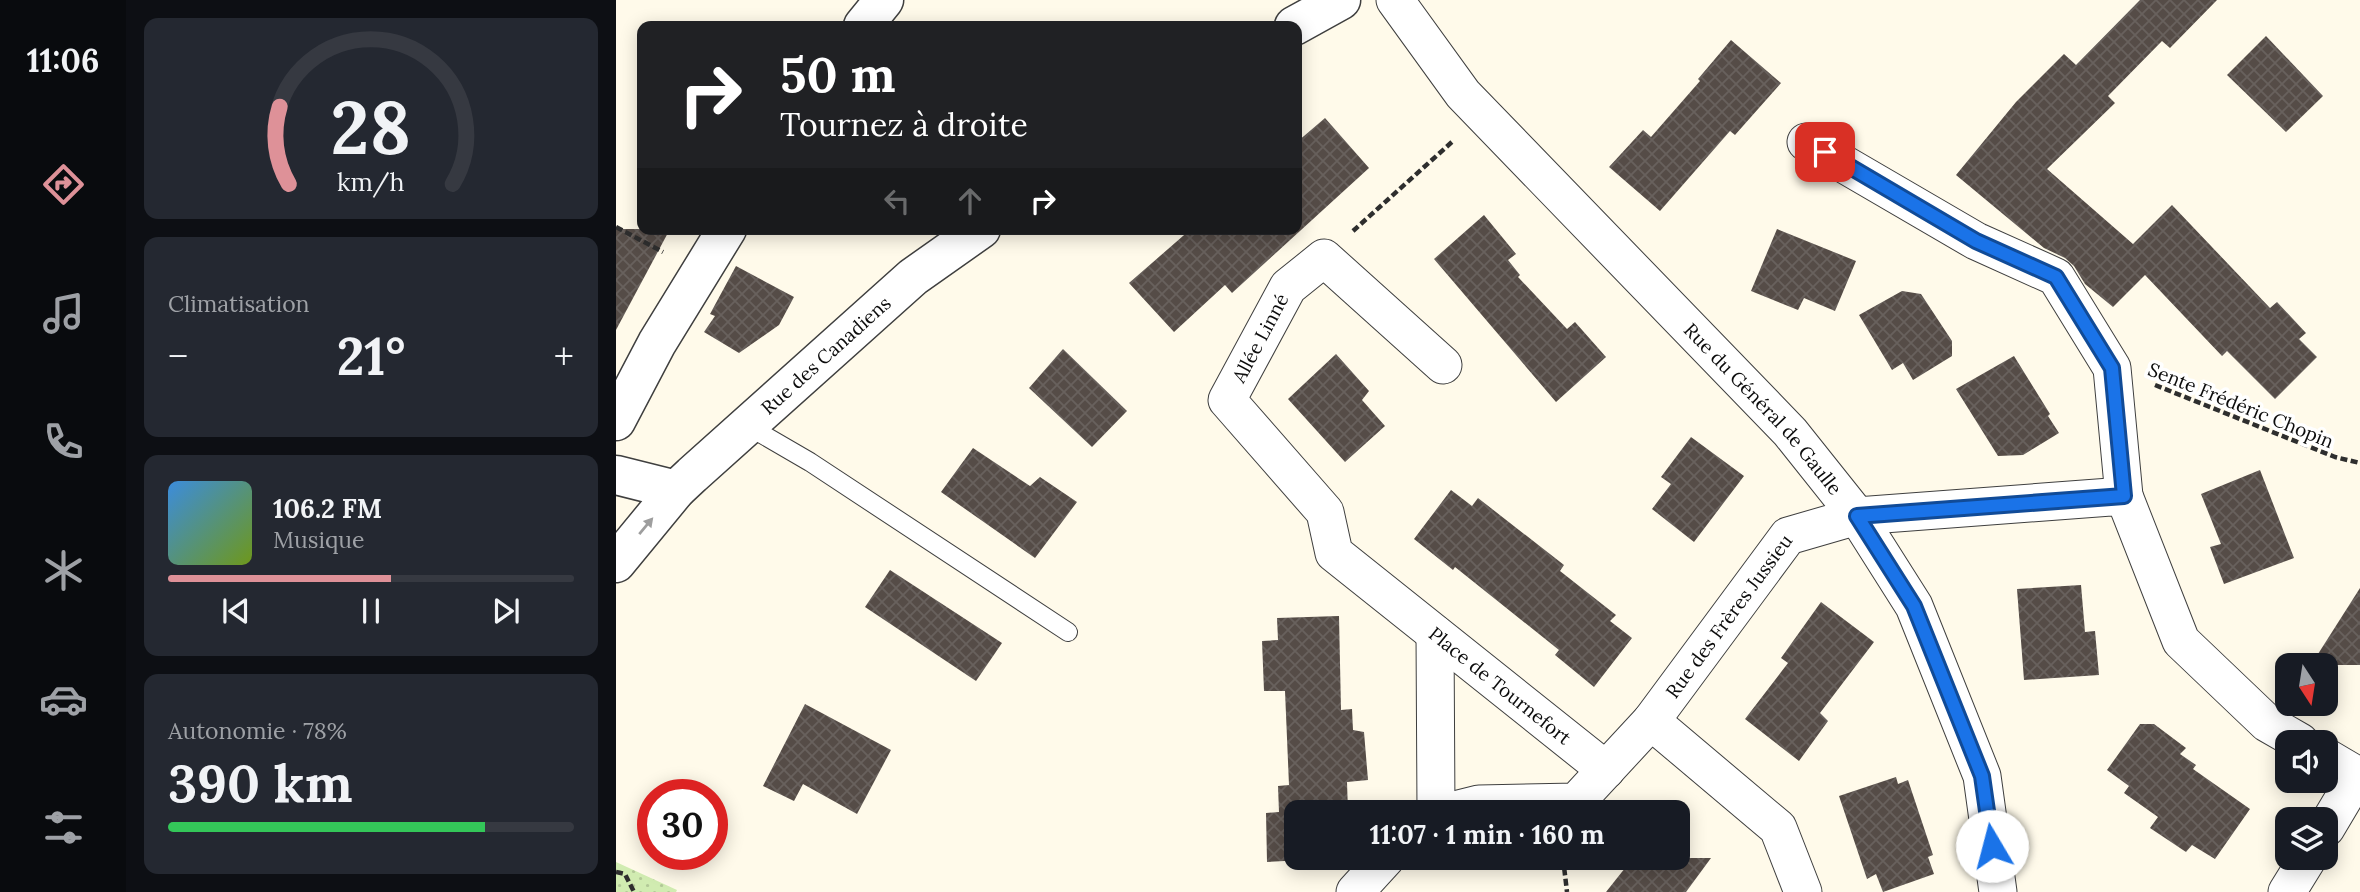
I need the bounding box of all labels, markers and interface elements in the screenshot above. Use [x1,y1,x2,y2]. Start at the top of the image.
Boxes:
text: 11:06 [27,40,99,81]
text: 50 m [780,43,896,105]
icon: right [665,49,756,140]
text: 28 [331,82,411,175]
text: Tournez à droite [780,104,1028,145]
pin [1795,122,1855,182]
icon: arrive [1806,133,1844,171]
icon: directions [39,160,88,209]
text: km/h [337,166,405,198]
icon: left [878,182,916,220]
icon: ahead [951,182,989,220]
icon: right [1024,182,1062,220]
icon: music [39,289,88,338]
text: Climatisation [168,289,310,318]
street label: Allée Linné [1226,289,1293,388]
street label: Rue des Canadiens [756,291,896,419]
street label: Rue du Général de Gaulle [1679,318,1847,499]
text: 21° [337,323,405,389]
text: − [168,332,188,380]
text: + [554,332,574,380]
street label: Sente Frédéric Chopin [2145,357,2337,453]
icon: phone [39,417,88,466]
text: 106.2 FM [273,492,382,525]
one-way arrow [638,518,653,535]
text: Musique [273,525,364,554]
street label: Rue des Frères Jussieu [1660,529,1797,703]
icon: climate [39,546,88,595]
icon: previous [217,592,255,630]
icon: pause [352,592,390,630]
icon: next [487,592,525,630]
street label: Place de Tournefort [1424,621,1577,750]
north arrow [2275,653,2338,716]
map controls [2275,653,2338,870]
icon: car [39,675,88,724]
text: Autonomie · 78% [168,716,347,745]
button: sound [2275,730,2338,793]
text: 390 km [168,750,353,816]
speed limit sign: 30 [637,779,728,870]
icon: filters [39,803,88,852]
button: layers [2275,807,2338,870]
position arrow [1955,809,2029,883]
text: 11:07 · 1 min · 160 m [1370,818,1604,851]

